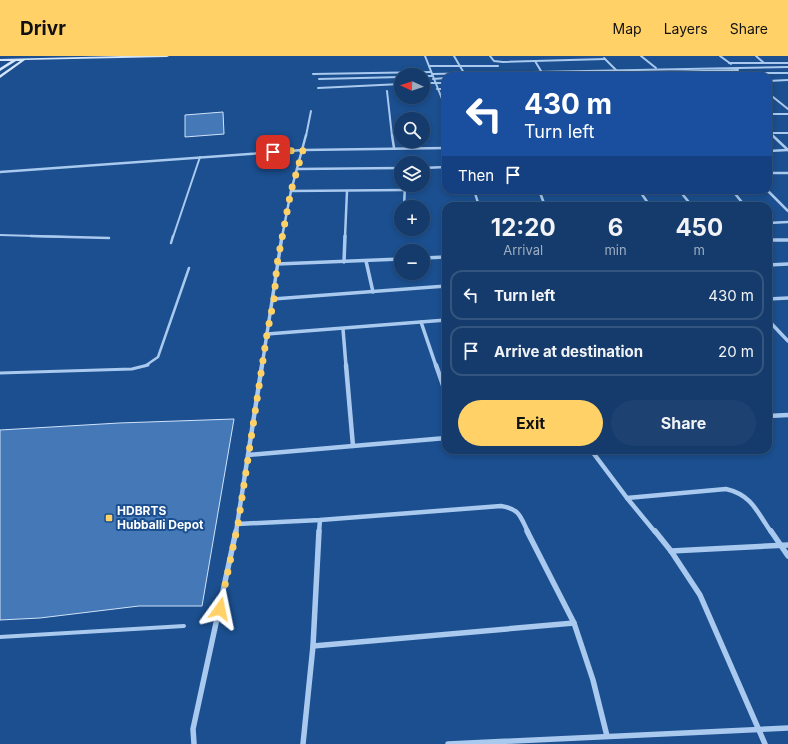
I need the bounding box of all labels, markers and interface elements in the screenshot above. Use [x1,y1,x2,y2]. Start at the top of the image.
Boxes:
text: Drivr [20,17,66,40]
text: Map [613,20,642,37]
text: Layers [664,20,708,37]
text: Share [730,20,768,37]
north arrow [394,68,430,104]
map controls [394,68,430,280]
text: 430 m [524,87,612,121]
icon: left [458,88,510,140]
button: search [394,112,430,148]
text: Turn left [524,121,594,142]
pin [256,135,290,169]
icon: arrive [262,141,284,163]
button: layers [394,156,430,192]
icon: arrive [502,164,524,186]
text: Then [458,166,494,185]
button: + [394,200,430,236]
text: 12:20 [491,213,556,242]
text: 6 [608,213,623,242]
text: 450 [675,213,723,242]
text: Arrival [503,242,543,258]
text: min [604,242,627,258]
text: m [694,242,705,258]
button: − [394,244,430,280]
icon: left [460,284,482,306]
text: Turn left [494,286,555,305]
text: 430 m [708,286,754,305]
icon: arrive [460,340,482,362]
text: Arrive at destination [494,342,643,361]
text: 20 m [718,342,754,361]
button: Exit [458,400,603,446]
button: Share [611,400,756,446]
place label: HDBRTS Hubballi Depot [117,503,204,532]
marker: HDBRTS Hubballi Depot [104,513,114,523]
position arrow [199,588,241,630]

